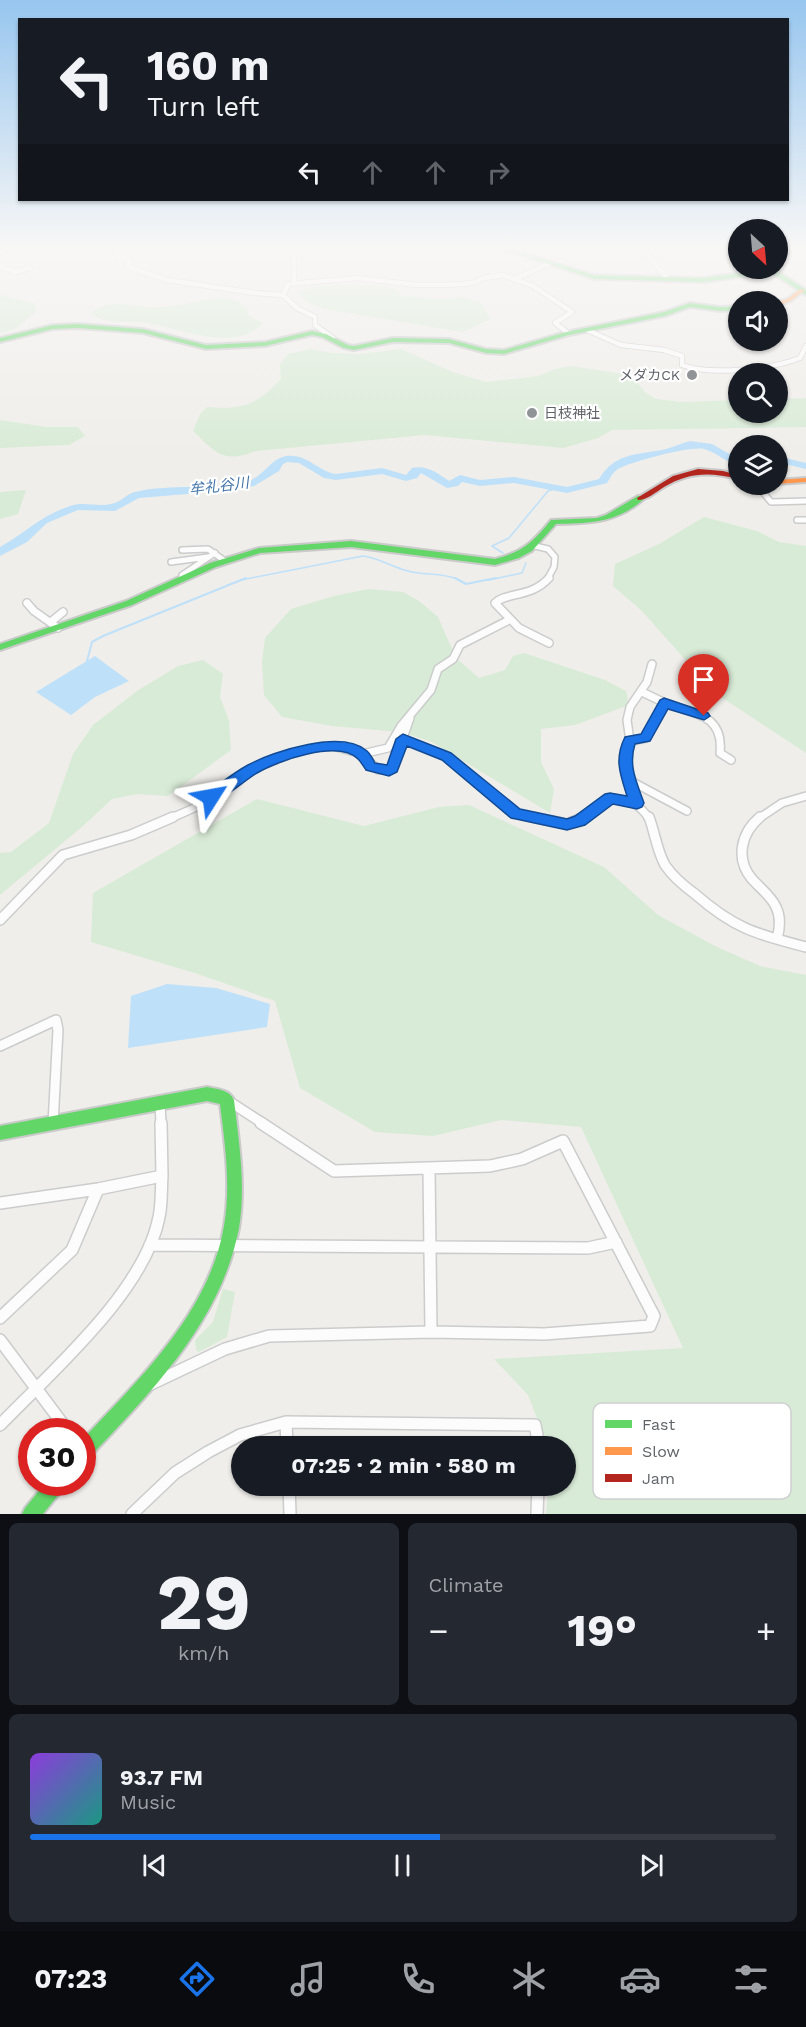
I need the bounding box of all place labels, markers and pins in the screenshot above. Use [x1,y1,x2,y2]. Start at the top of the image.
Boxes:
place label: メダカCK [619,367,680,383]
marker: メダカCK [685,368,699,382]
place label: 日枝神社 [544,405,600,421]
marker: 日枝神社 [525,406,539,420]
pin [678,654,729,716]

